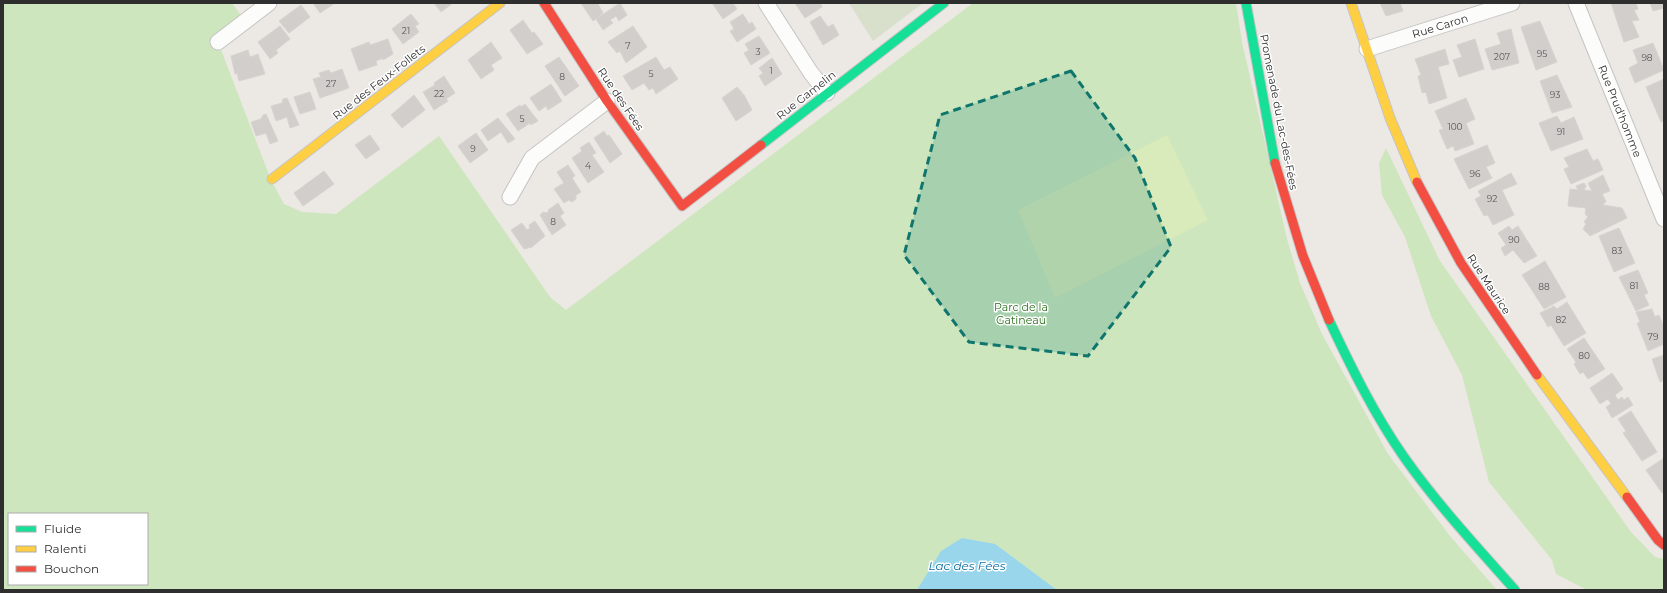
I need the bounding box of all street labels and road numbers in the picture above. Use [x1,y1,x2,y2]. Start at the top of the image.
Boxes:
street label: Rue Caron [1410,11,1470,41]
street label: Promenade du Lac-des-Fées [1257,33,1301,192]
street label: Rue des Feux-Follets [330,41,429,123]
street label: Rue Prud'homme [1595,63,1645,160]
street label: Rue des Fées [595,65,647,134]
street label: Rue Gamelin [774,67,838,123]
street label: Rue Maurice [1464,251,1514,317]

